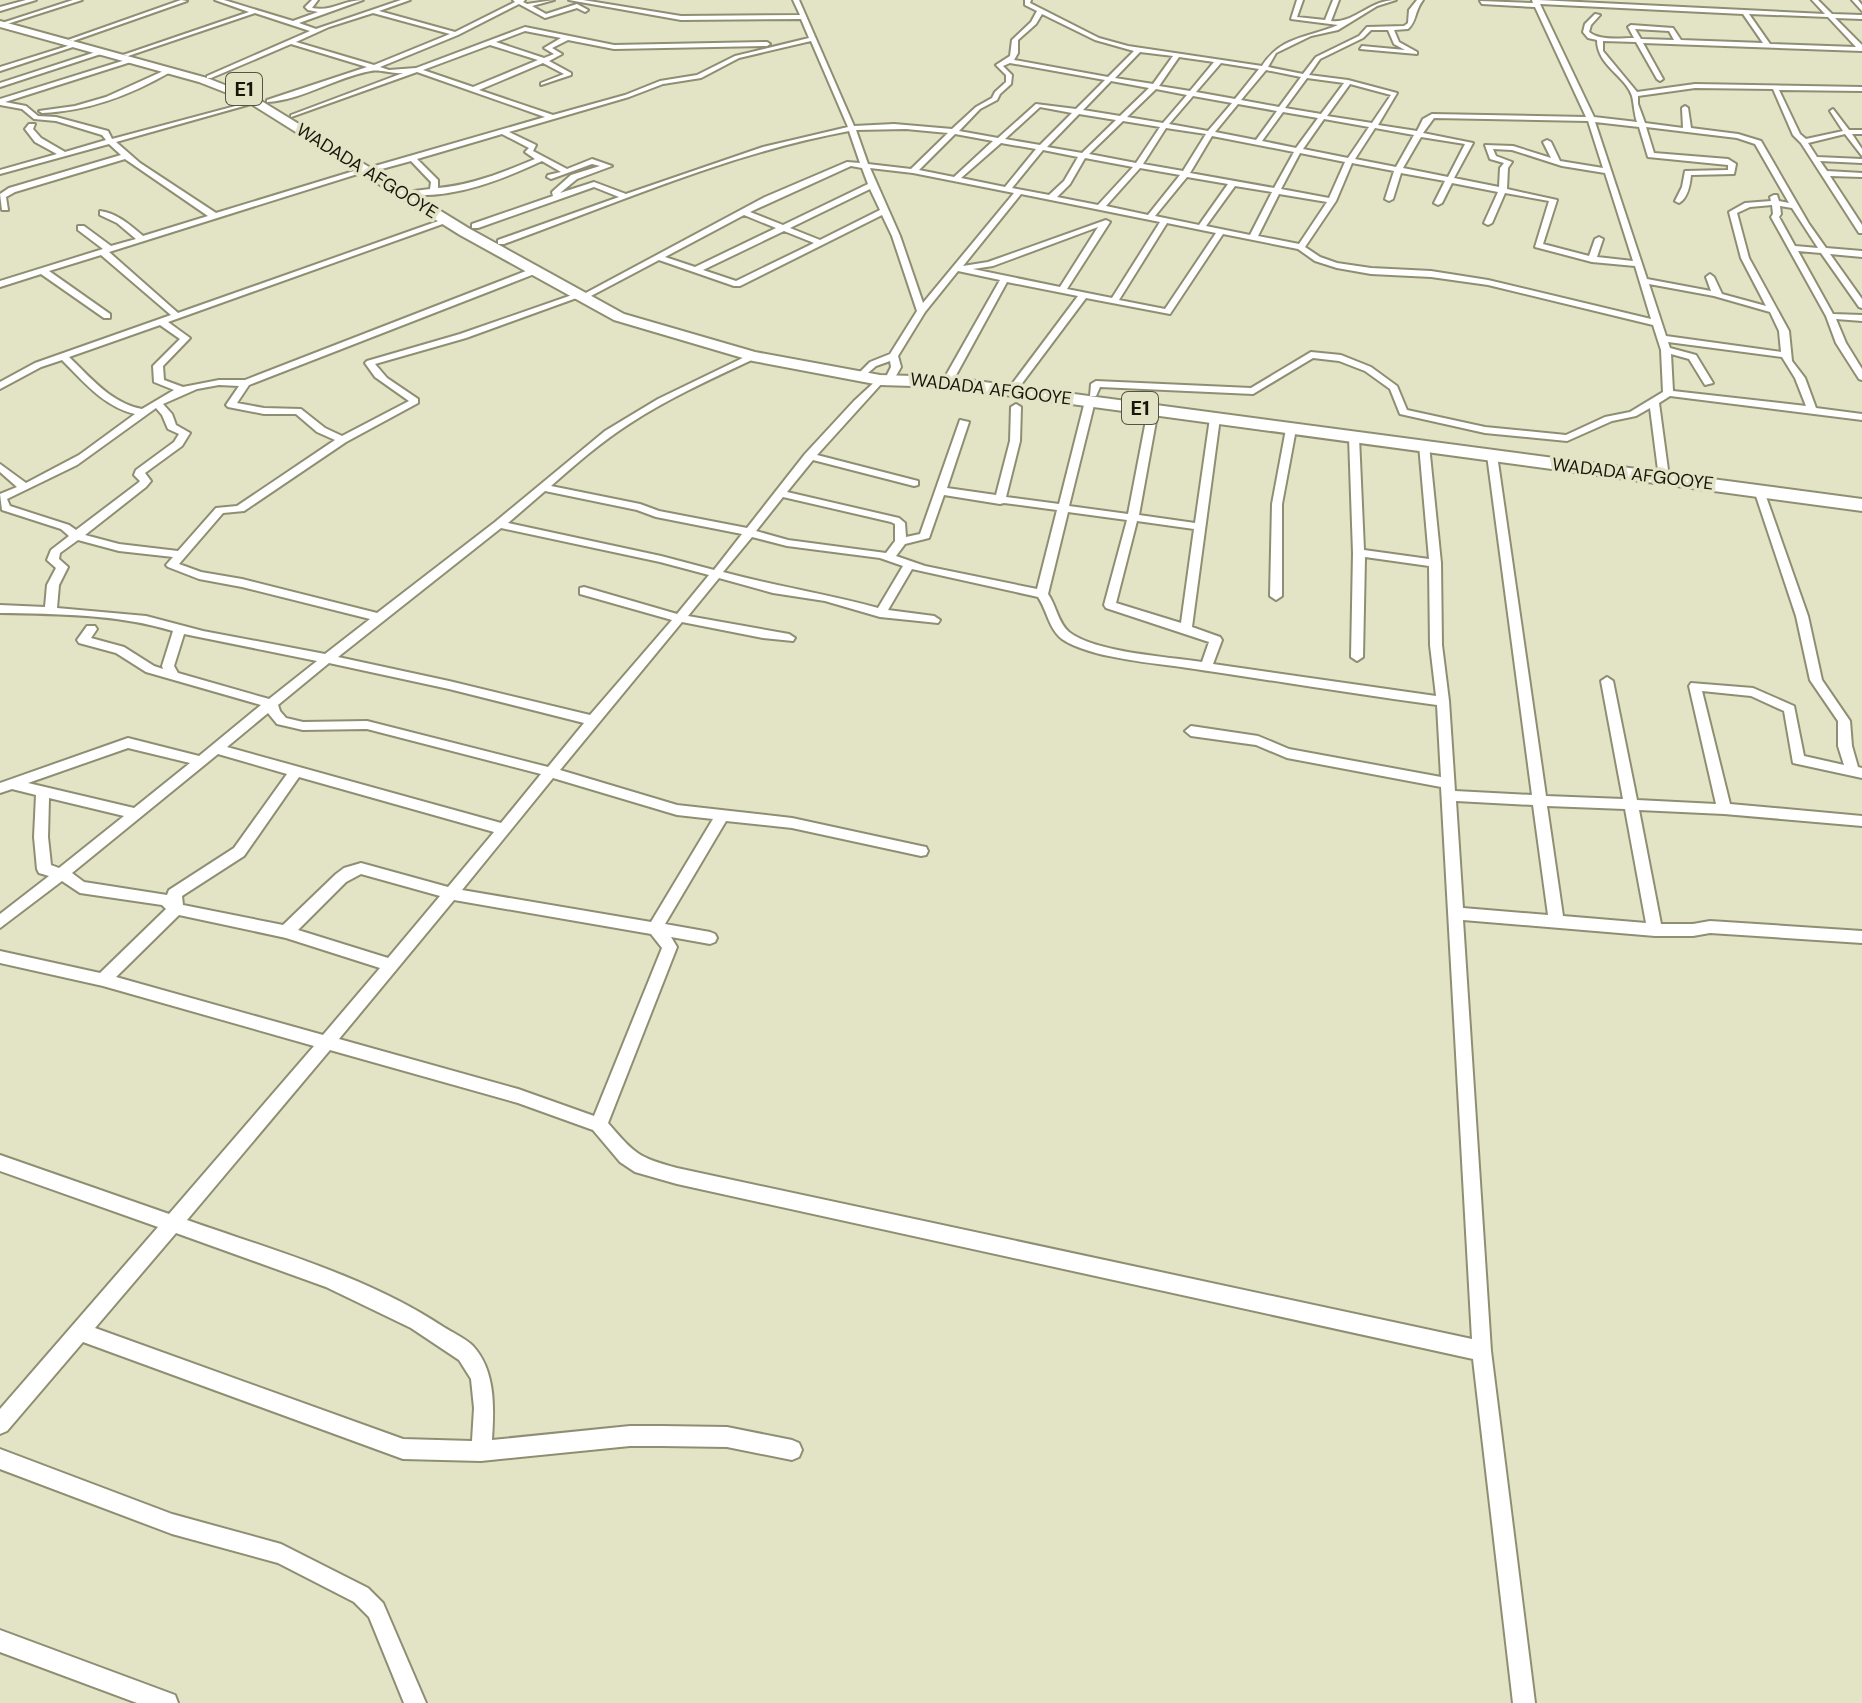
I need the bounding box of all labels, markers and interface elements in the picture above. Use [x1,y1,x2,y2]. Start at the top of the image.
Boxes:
road number: E1 [226,73,262,105]
street label: WADADA AFGOOYE [292,118,442,224]
street label: WADADA AFGOOYE [909,367,1073,411]
road number: E1 [1122,392,1158,424]
street label: WADADA AFGOOYE [1551,452,1715,496]

